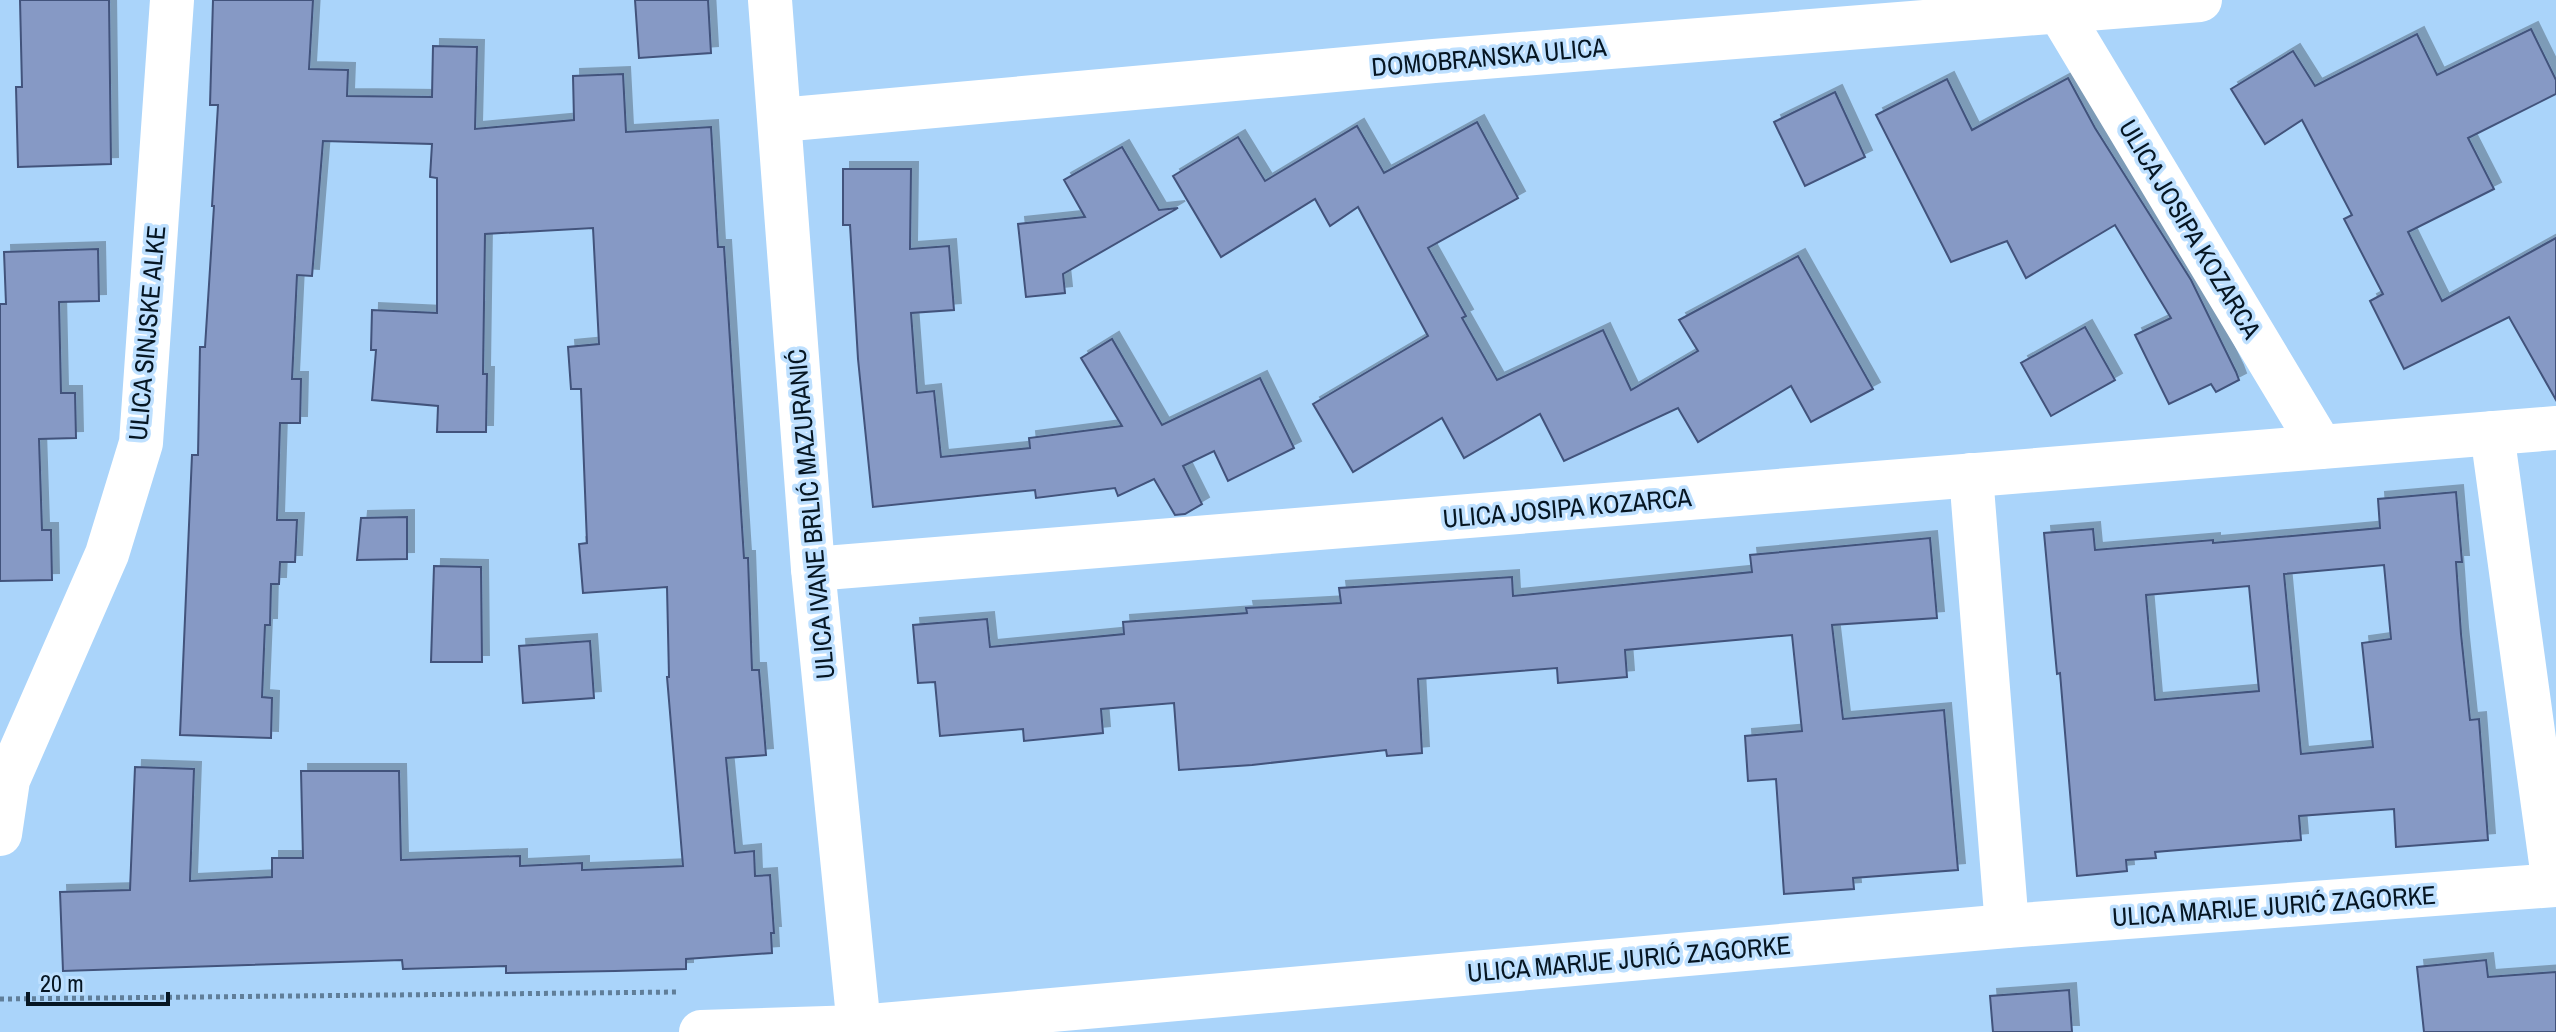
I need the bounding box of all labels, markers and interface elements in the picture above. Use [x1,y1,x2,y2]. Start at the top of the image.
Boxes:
street label: DOMOBRANSKA ULICA [1370,29,1609,84]
street label: ULICA JOSIPA KOZARCA [2111,113,2270,345]
street label: ULICA SINJSKE ALKE [120,224,173,442]
street label: ULICA IVANE BRLIĆ MAZURANIĆ [779,347,842,681]
street label: ULICA JOSIPA KOZARCA [1441,479,1694,536]
street label: ULICA MARIJE JURIĆ ZAGORKE [2111,877,2437,934]
street label: ULICA MARIJE JURIĆ ZAGORKE [1466,927,1792,990]
scale bar [28,956,168,1006]
text: 20 m [40,967,84,999]

